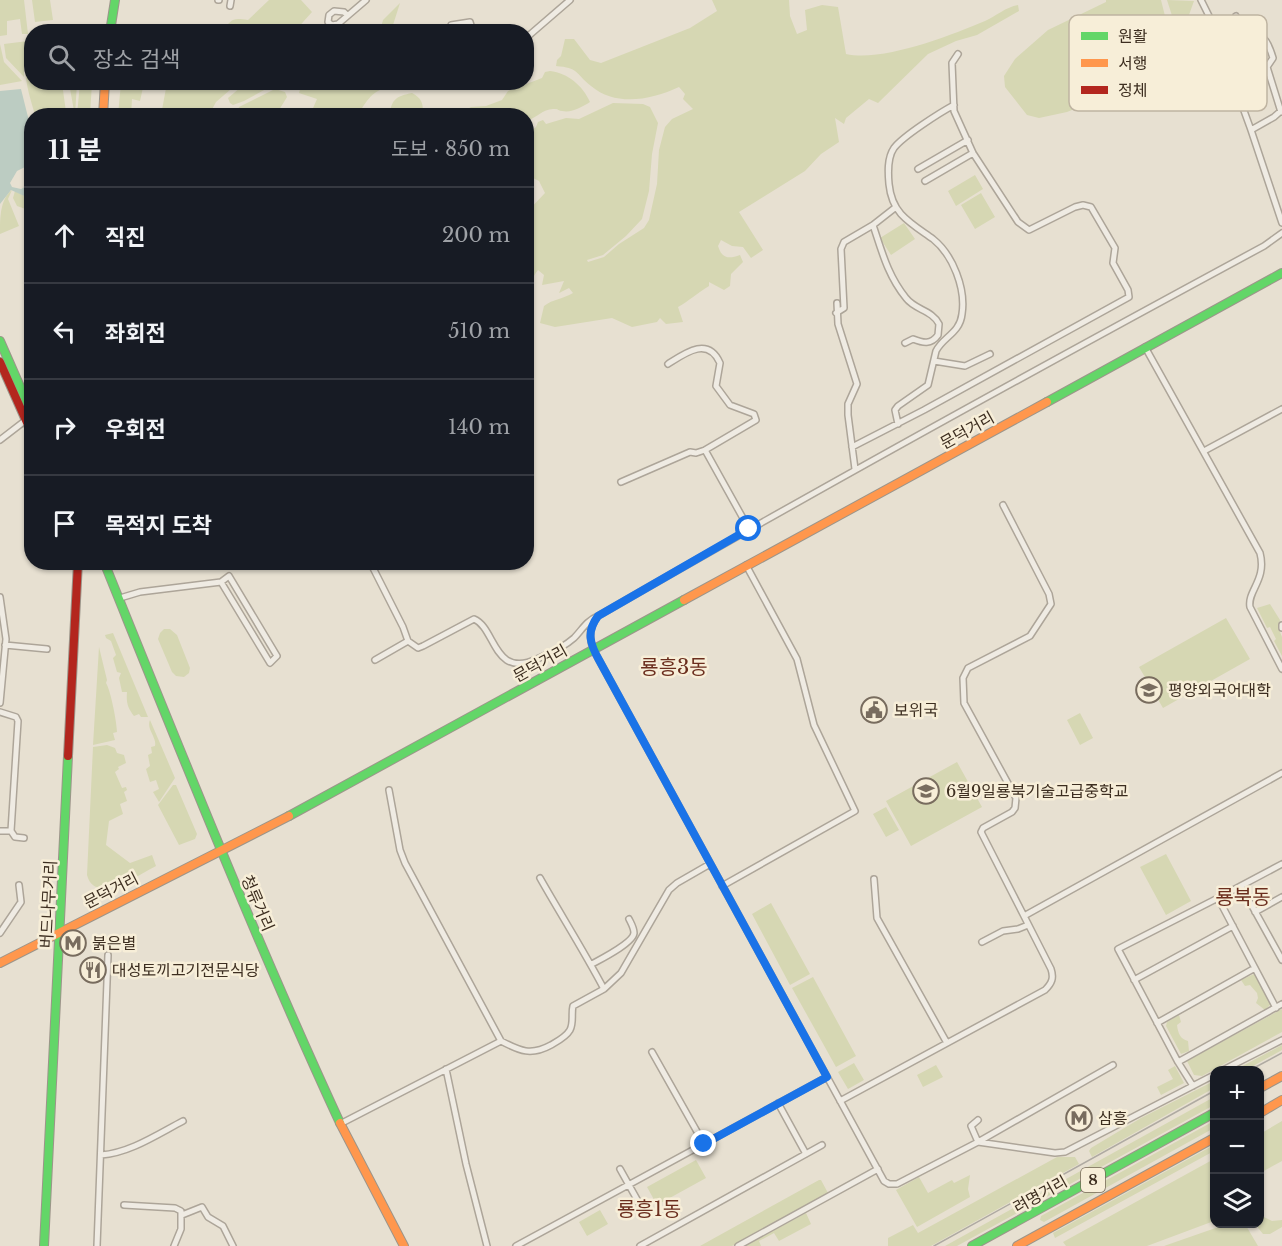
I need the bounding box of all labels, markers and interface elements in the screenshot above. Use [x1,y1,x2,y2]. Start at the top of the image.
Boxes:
legend [1069,15,1267,111]
search box [24,24,534,90]
text: 원활 [1118,26,1148,46]
icon: search [45,41,78,74]
text: 장소 검색 [93,46,180,73]
text: 서행 [1118,53,1147,73]
text: 정체 [1118,80,1147,100]
text: 11 분 [48,134,102,166]
text: 도보 · 850 m [391,137,510,161]
icon: ahead [48,219,81,252]
text: 200 m [442,223,510,247]
text: 직진 [105,224,145,251]
icon: left [48,315,81,348]
text: 510 m [448,319,510,343]
text: 좌회전 [105,320,166,347]
street label: 문덕거리 [936,407,998,453]
icon: right [48,411,81,444]
text: 140 m [448,415,510,439]
text: 우회전 [105,416,166,443]
icon: arrive [48,507,81,540]
text: 목적지 도착 [105,512,212,539]
route start [735,515,761,541]
street label: 문덕거리 [509,640,571,686]
district label: 룡흥3동 [640,655,708,679]
school or university icon: 평양외국어대학 [1134,675,1164,705]
place label: 평양외국어대학 [1168,680,1271,700]
public building icon: 보위국 [859,695,889,725]
place label: 보위국 [894,700,938,720]
school or university icon: 6월9일룡북기술고급중학교 [911,776,941,806]
place label: 6월9일룡북기술고급중학교 [946,781,1129,801]
street label: 버드나무거리 [36,859,60,949]
street label: 문덕거리 [80,868,142,912]
street label: 청류거리 [237,872,279,934]
district label: 룡북동 [1215,885,1271,909]
metro station icon: 붉은별 [58,928,88,958]
place label: 붉은별 [92,933,136,953]
restaurant icon: 대성토끼고기전문식당 [78,955,108,985]
place label: 대성토끼고기전문식당 [112,960,259,980]
map controls [1210,1066,1264,1228]
button: + [1210,1066,1264,1120]
metro station icon: 삼흥 [1064,1103,1094,1133]
place label: 삼흥 [1098,1108,1127,1128]
button: − [1210,1120,1264,1174]
route end [690,1130,716,1156]
road number: 8 [1081,1168,1105,1192]
street label: 려명거리 [1009,1171,1071,1217]
button: layers [1210,1174,1264,1228]
district label: 룡흥1동 [617,1197,681,1221]

